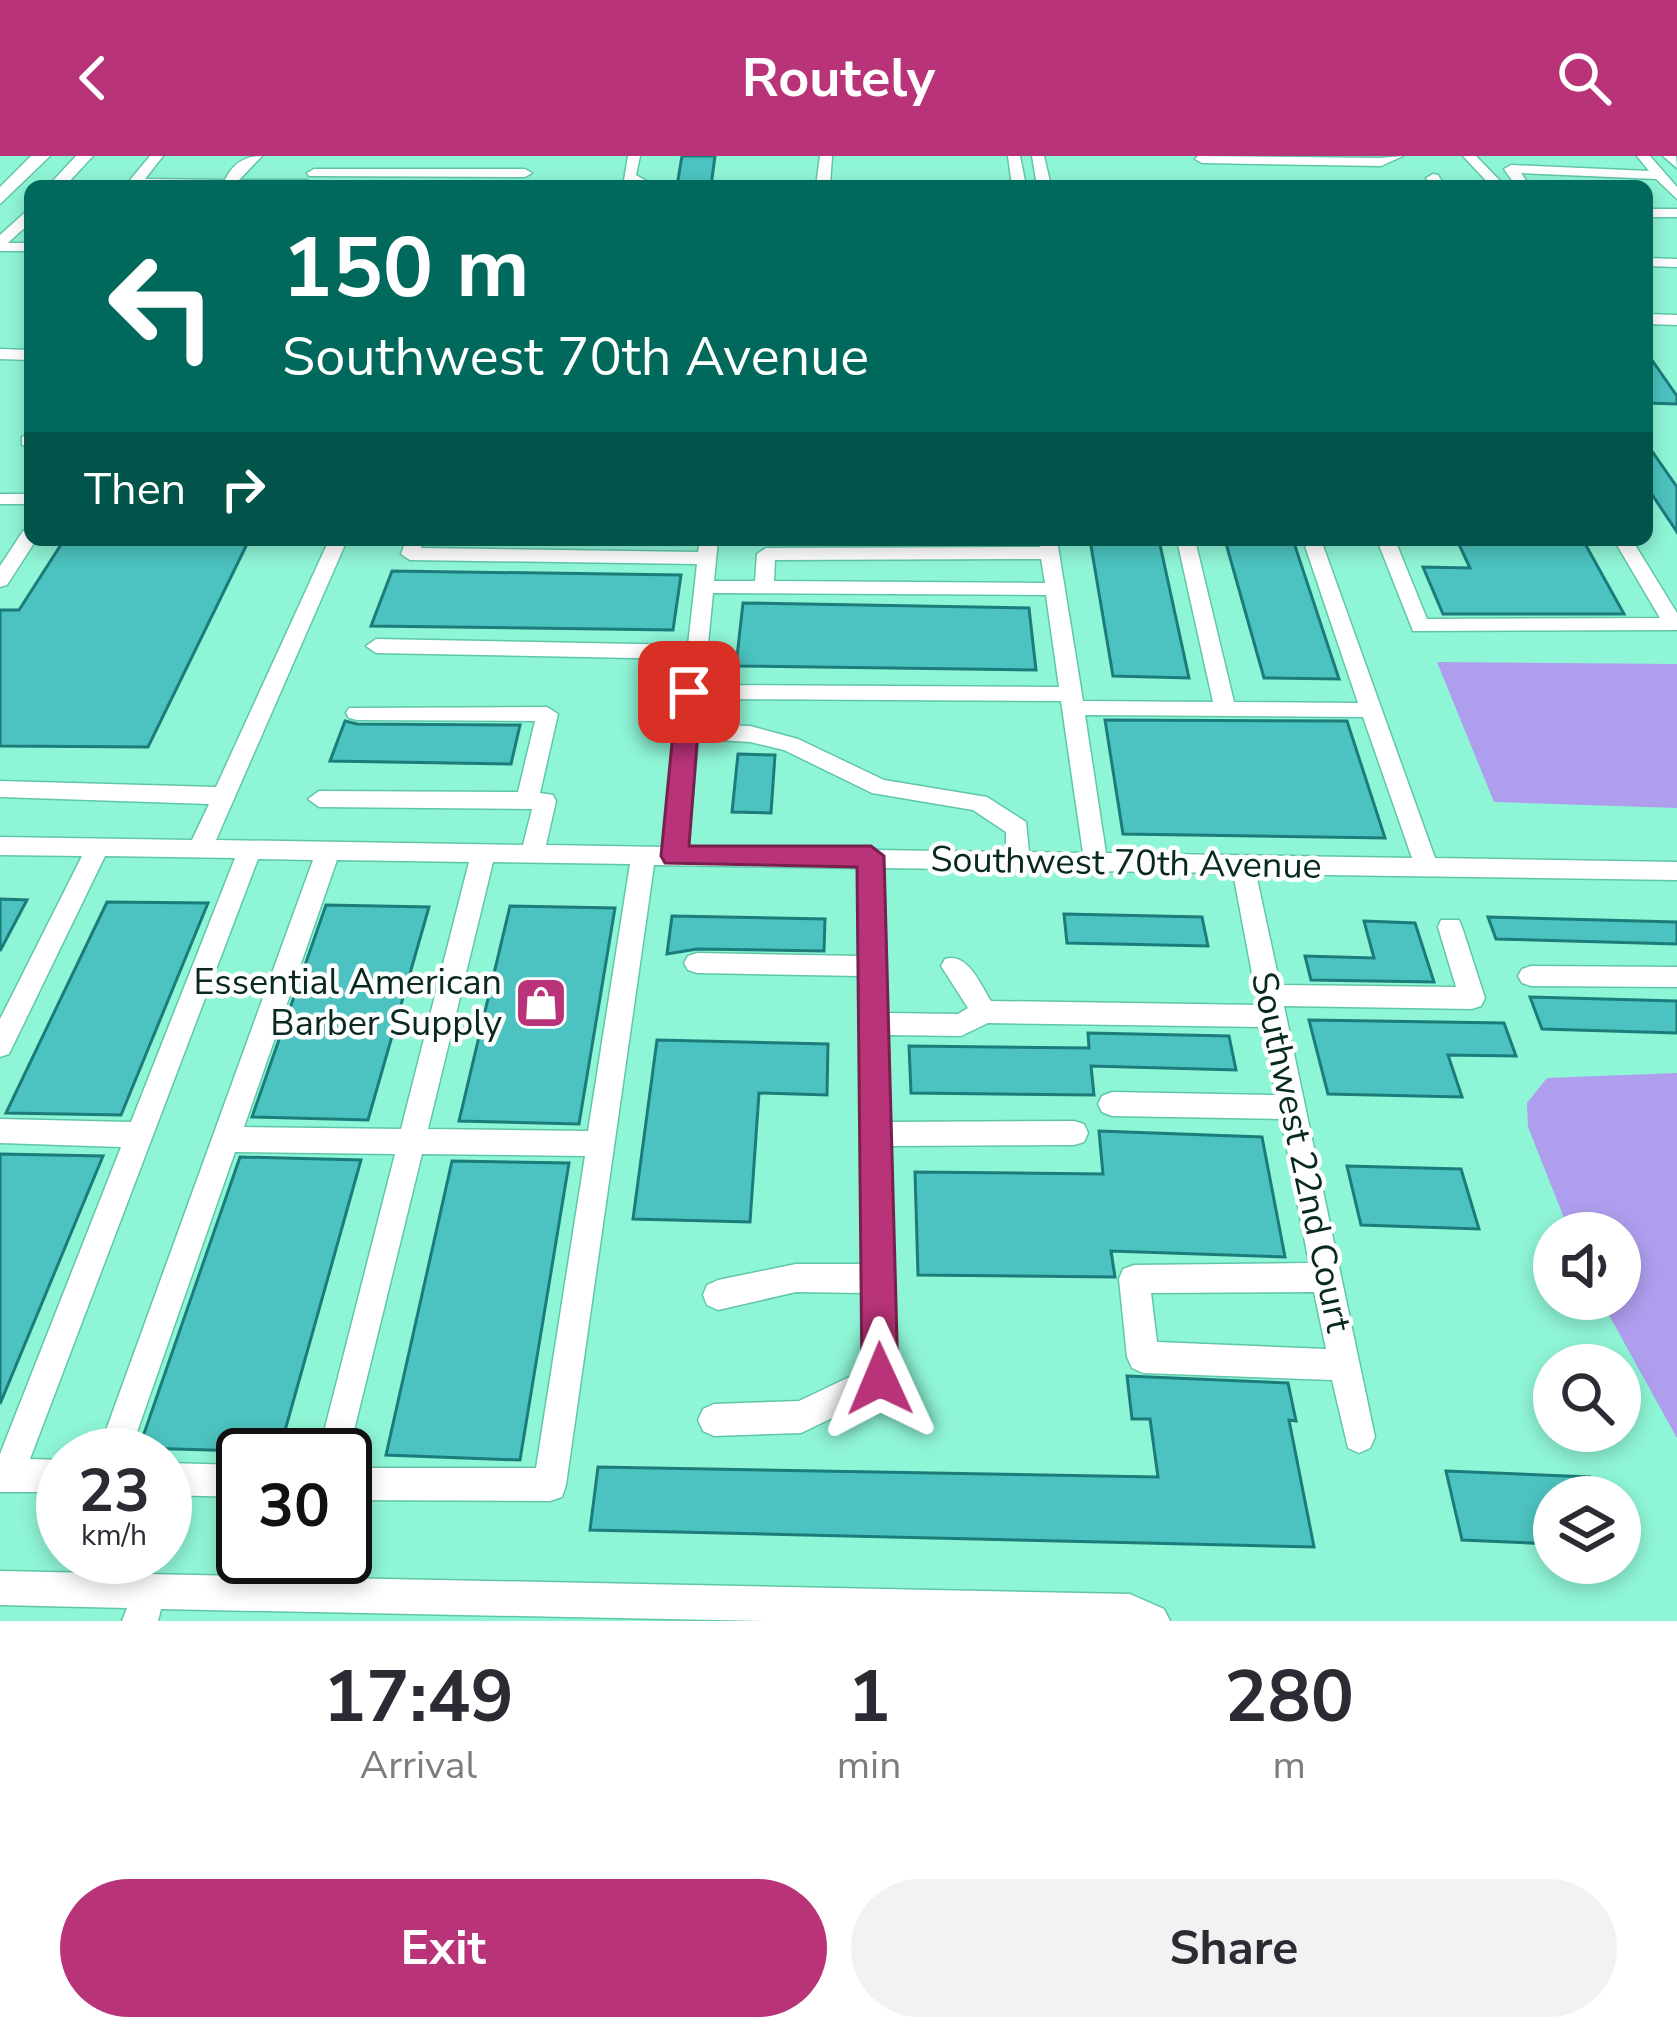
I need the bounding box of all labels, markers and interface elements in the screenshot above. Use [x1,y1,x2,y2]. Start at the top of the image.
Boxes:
text: Routely [742,41,935,115]
icon: back [60,45,126,111]
icon: search [1551,45,1617,111]
text: 150 m [282,211,530,326]
icon: left [84,228,240,384]
text: Southwest 70th Avenue [282,320,869,394]
icon: right [210,456,276,522]
text: Then [84,459,186,520]
pin [638,641,740,743]
icon: arrive [656,659,722,725]
street label: Southwest 70th Avenue [930,835,1322,891]
place label: Essential American Barber Supply [194,958,502,1048]
street label: Southwest 22nd Court [1239,967,1363,1337]
shop icon: Essential American Barber Supply [513,975,569,1031]
map controls [1533,1212,1641,1584]
button: sound [1533,1212,1641,1320]
position arrow [817,1316,943,1442]
button: search [1533,1344,1641,1452]
speed limit sign: 30 [216,1428,372,1584]
text: 23 [78,1450,150,1532]
button: layers [1533,1476,1641,1584]
text: km/h [81,1515,147,1556]
text: 17:49 [323,1648,514,1746]
text: 1 [847,1648,891,1746]
text: 280 [1224,1648,1354,1746]
text: Arrival [360,1739,477,1792]
text: min [837,1739,901,1792]
text: m [1272,1739,1306,1792]
button: Exit [60,1879,827,2017]
button: Share [851,1879,1617,2017]

